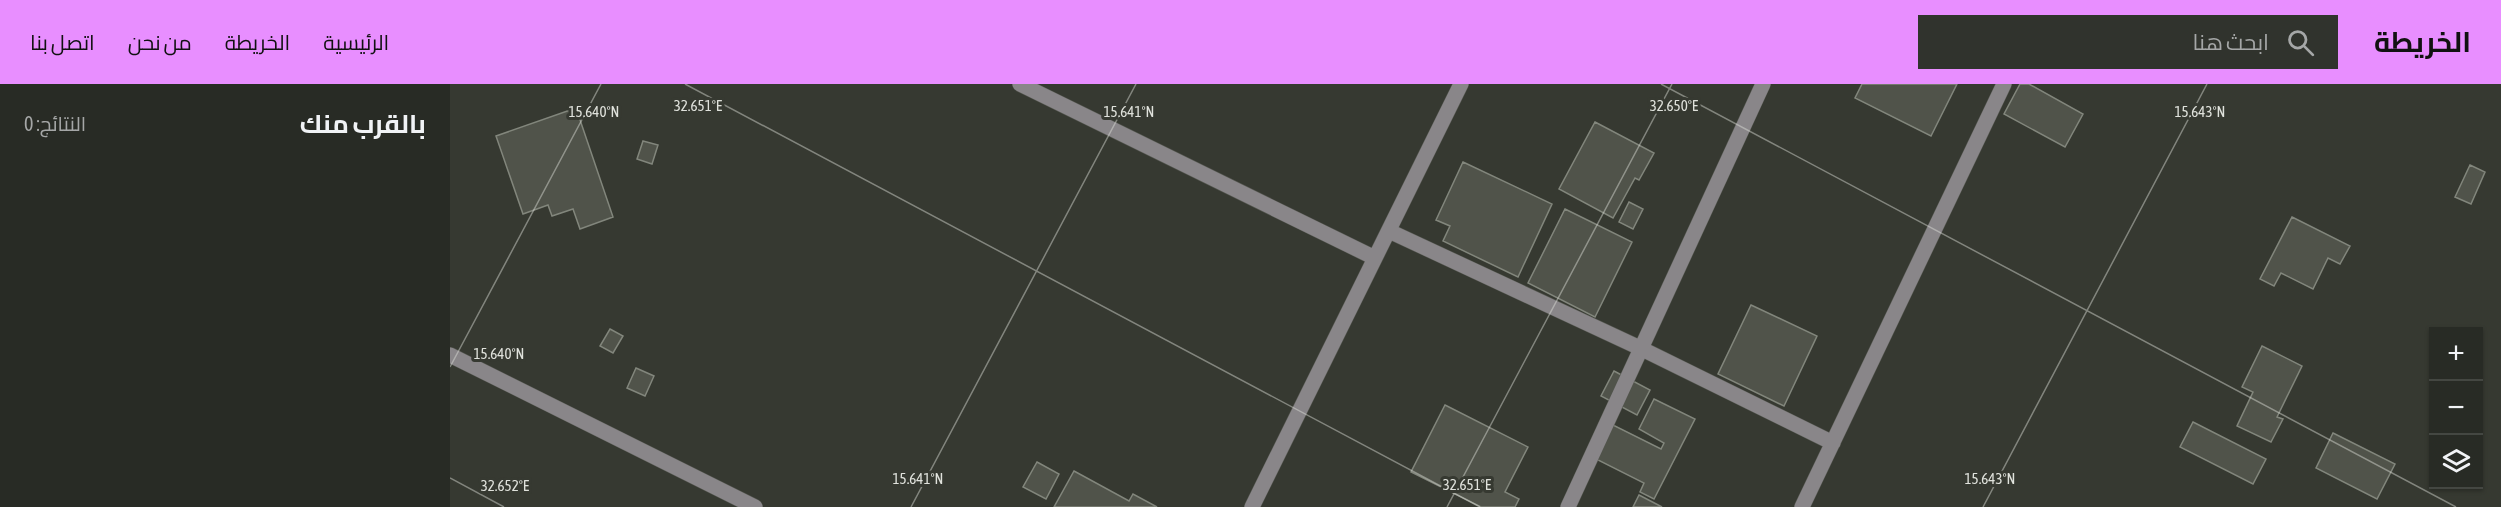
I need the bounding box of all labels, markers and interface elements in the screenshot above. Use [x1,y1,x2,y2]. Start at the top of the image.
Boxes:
search box [1918,15,2338,69]
icon: search [2284,26,2317,59]
text: الخريطة [2374,26,2471,58]
text: ابحث هنا [2192,29,2269,55]
text: اتصل بنا [30,30,95,54]
text: من نحن [128,30,192,54]
text: الخريطة [225,30,290,54]
text: الرئيسية [323,30,389,54]
text: 32.651°E [674,97,723,114]
text: 32.650°E [1650,97,1699,114]
text: 15.640°N [569,103,619,120]
text: 15.641°N [1104,103,1154,120]
text: 15.643°N [2175,103,2225,120]
text: بالقرب منك [300,109,426,139]
text: النتائج: 0 [24,112,86,135]
map controls [2429,327,2483,489]
button: + [2429,327,2483,381]
text: 15.640°N [474,345,524,362]
button: − [2429,381,2483,435]
button: layers [2429,435,2483,489]
text: 15.641°N [893,470,943,487]
text: 15.643°N [1965,470,2015,487]
text: 32.651°E [1443,476,1492,493]
text: 32.652°E [481,477,530,494]

